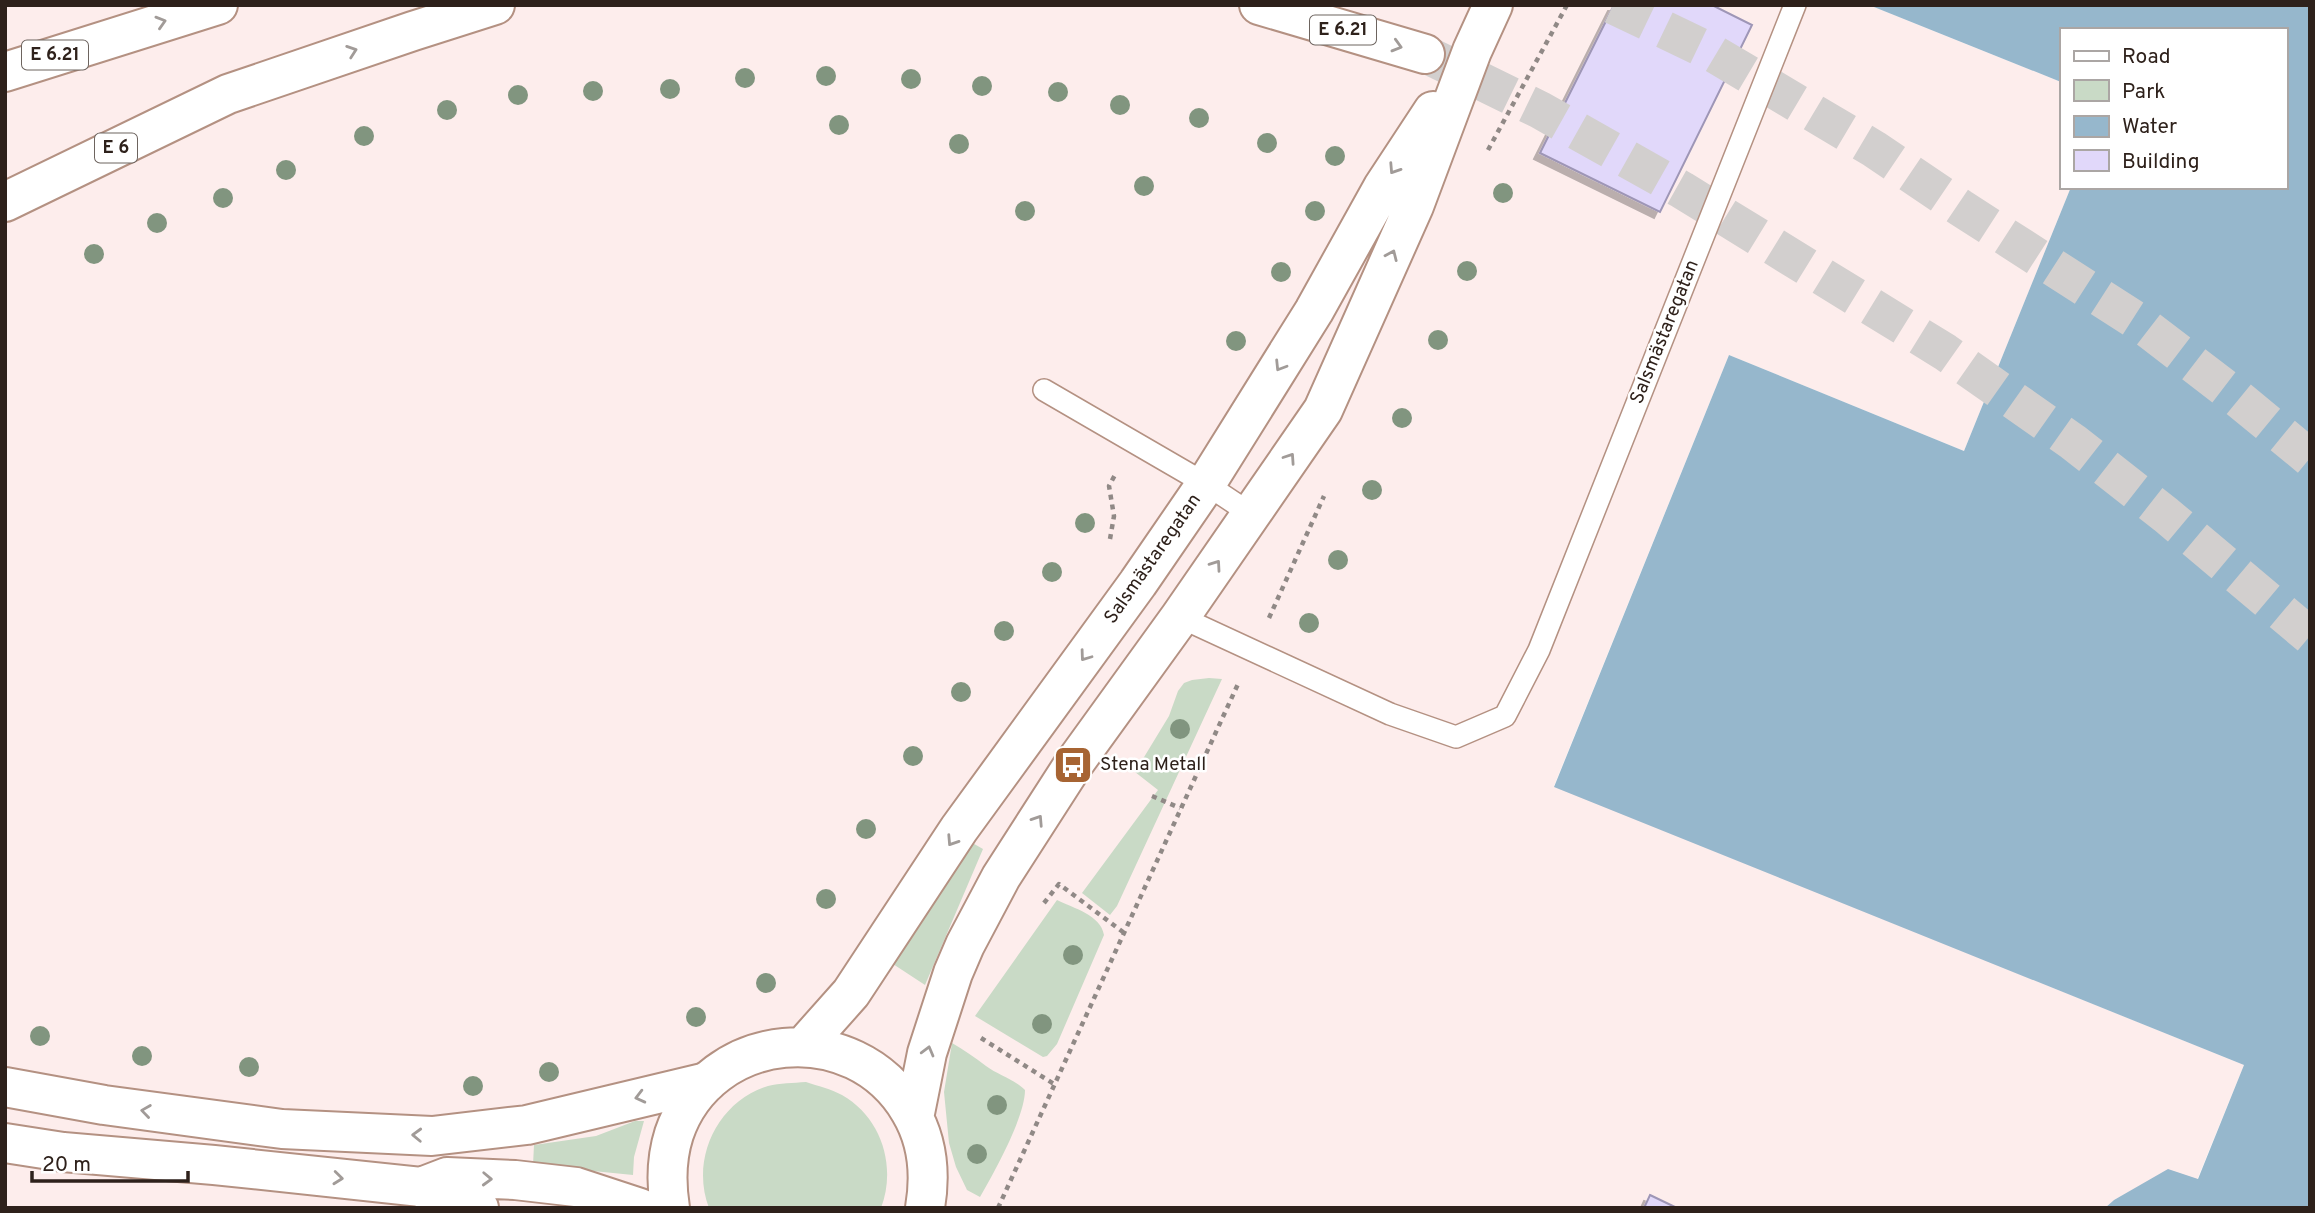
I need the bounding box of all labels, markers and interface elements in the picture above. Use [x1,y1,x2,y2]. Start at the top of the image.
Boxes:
road number: E 6.21 [1310,15,1376,44]
one-way arrow [155,16,167,31]
legend [2060,28,2287,189]
one-way arrow [1390,37,1402,52]
road number: E 6.21 [22,40,88,70]
text: Road [2122,44,2171,71]
one-way arrow [345,45,357,59]
text: Park [2122,79,2165,106]
text: Water [2122,114,2177,141]
road number: E 6 [95,134,137,162]
text: Building [2122,149,2200,176]
one-way arrow [1390,162,1403,175]
one-way arrow [1384,250,1398,262]
street label: Salsmästaregatan [1625,256,1705,408]
one-way arrow [1275,358,1288,371]
one-way arrow [1282,453,1294,466]
street label: Salsmästaregatan [1099,489,1207,629]
one-way arrow [1208,560,1220,573]
one-way arrow [1081,648,1093,661]
bus stop icon: Stena Metall [1052,744,1094,786]
place label: Stena Metall [1100,753,1206,777]
one-way arrow [1029,815,1042,828]
one-way arrow [948,833,960,846]
one-way arrow [920,1045,935,1057]
one-way arrow [634,1089,646,1103]
one-way arrow [140,1104,152,1119]
one-way arrow [411,1128,422,1143]
scale bar [32,1140,187,1184]
text: 20 m [42,1152,91,1179]
one-way arrow [333,1171,344,1186]
one-way arrow [482,1171,493,1186]

